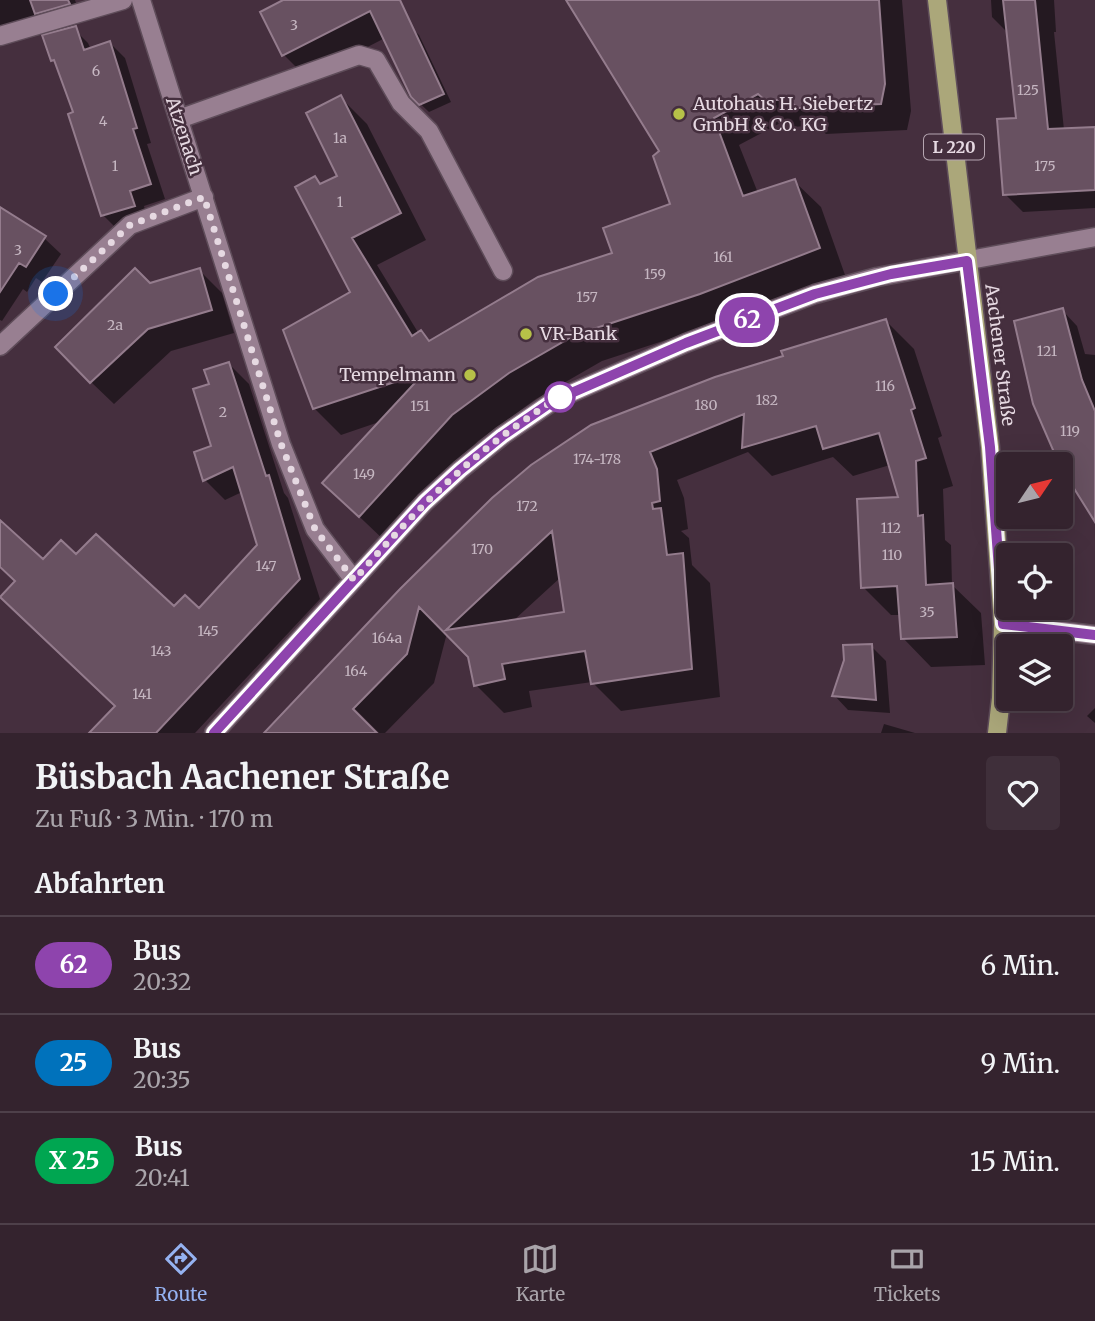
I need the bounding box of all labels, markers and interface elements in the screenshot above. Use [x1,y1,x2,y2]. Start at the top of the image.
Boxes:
house number: 3 [290,16,298,34]
house number: 6 [92,62,100,80]
house number: 125 [1017,81,1039,99]
place label: Autohaus H. Siebertz GmbH & Co. KG [692,92,873,136]
street label: Atzenach [161,93,208,178]
marker: Autohaus H. Siebertz GmbH & Co. KG [671,106,687,122]
house number: 4 [99,112,108,130]
house number: 1a [333,129,347,147]
road number: L 220 [924,134,984,160]
house number: 1 [112,157,118,175]
house number: 175 [1034,157,1056,175]
house number: 1 [337,193,343,211]
house number: 3 [14,241,22,259]
house number: 161 [713,248,733,266]
house number: 159 [644,265,666,283]
your location [38,276,73,311]
street label: Aachener Straße [980,282,1021,427]
house number: 157 [576,288,598,306]
line badge: 62 [716,297,778,343]
text: 62 [733,304,761,335]
house number: 2a [107,316,123,334]
place label: VR-Bank [539,322,618,345]
marker: VR-Bank [518,326,534,342]
house number: 121 [1037,342,1057,360]
place label: Tempelmann [339,363,456,386]
marker: Tempelmann [462,367,478,383]
house number: 116 [875,377,895,395]
unlabelled marker [545,382,575,412]
house number: 182 [756,391,778,409]
house number: 180 [694,396,718,414]
house number: 151 [410,397,430,415]
house number: 2 [219,403,227,421]
house number: 119 [1060,422,1080,440]
house number: 174-178 [573,450,621,468]
north arrow [996,452,1073,528]
map controls [996,452,1073,711]
house number: 149 [353,465,375,483]
house number: 172 [516,497,538,515]
house number: 112 [881,519,901,537]
house number: 170 [471,540,493,558]
button: locate [996,543,1073,620]
house number: 110 [882,546,902,564]
house number: 147 [256,557,276,575]
house number: 35 [919,603,935,621]
house number: 145 [197,622,219,640]
house number: 164a [372,629,403,647]
button: layers [996,634,1073,711]
house number: 143 [151,642,171,660]
house number: 164 [345,662,368,680]
house number: 141 [132,685,152,703]
button: heart [986,756,1060,830]
text: Büsbach Aachener Straße [35,757,450,798]
text: Zu Fuß · 3 Min. · 170 m [35,804,273,833]
text: Abfahrten [35,867,165,900]
text: Bus [133,934,181,967]
text: 62 [59,949,88,980]
text: 6 Min. [981,949,1060,982]
text: 20:32 [133,967,192,996]
text: Bus [133,1032,181,1065]
text: 25 [60,1047,87,1078]
text: 9 Min. [980,1047,1060,1080]
text: 20:35 [133,1065,191,1094]
text: Bus [135,1130,183,1163]
text: X 25 [49,1145,100,1176]
text: 15 Min. [970,1145,1060,1178]
text: 20:41 [135,1163,190,1192]
tab: Route [154,1240,207,1306]
tab: Karte [516,1240,565,1306]
tab: Tickets [874,1240,941,1306]

